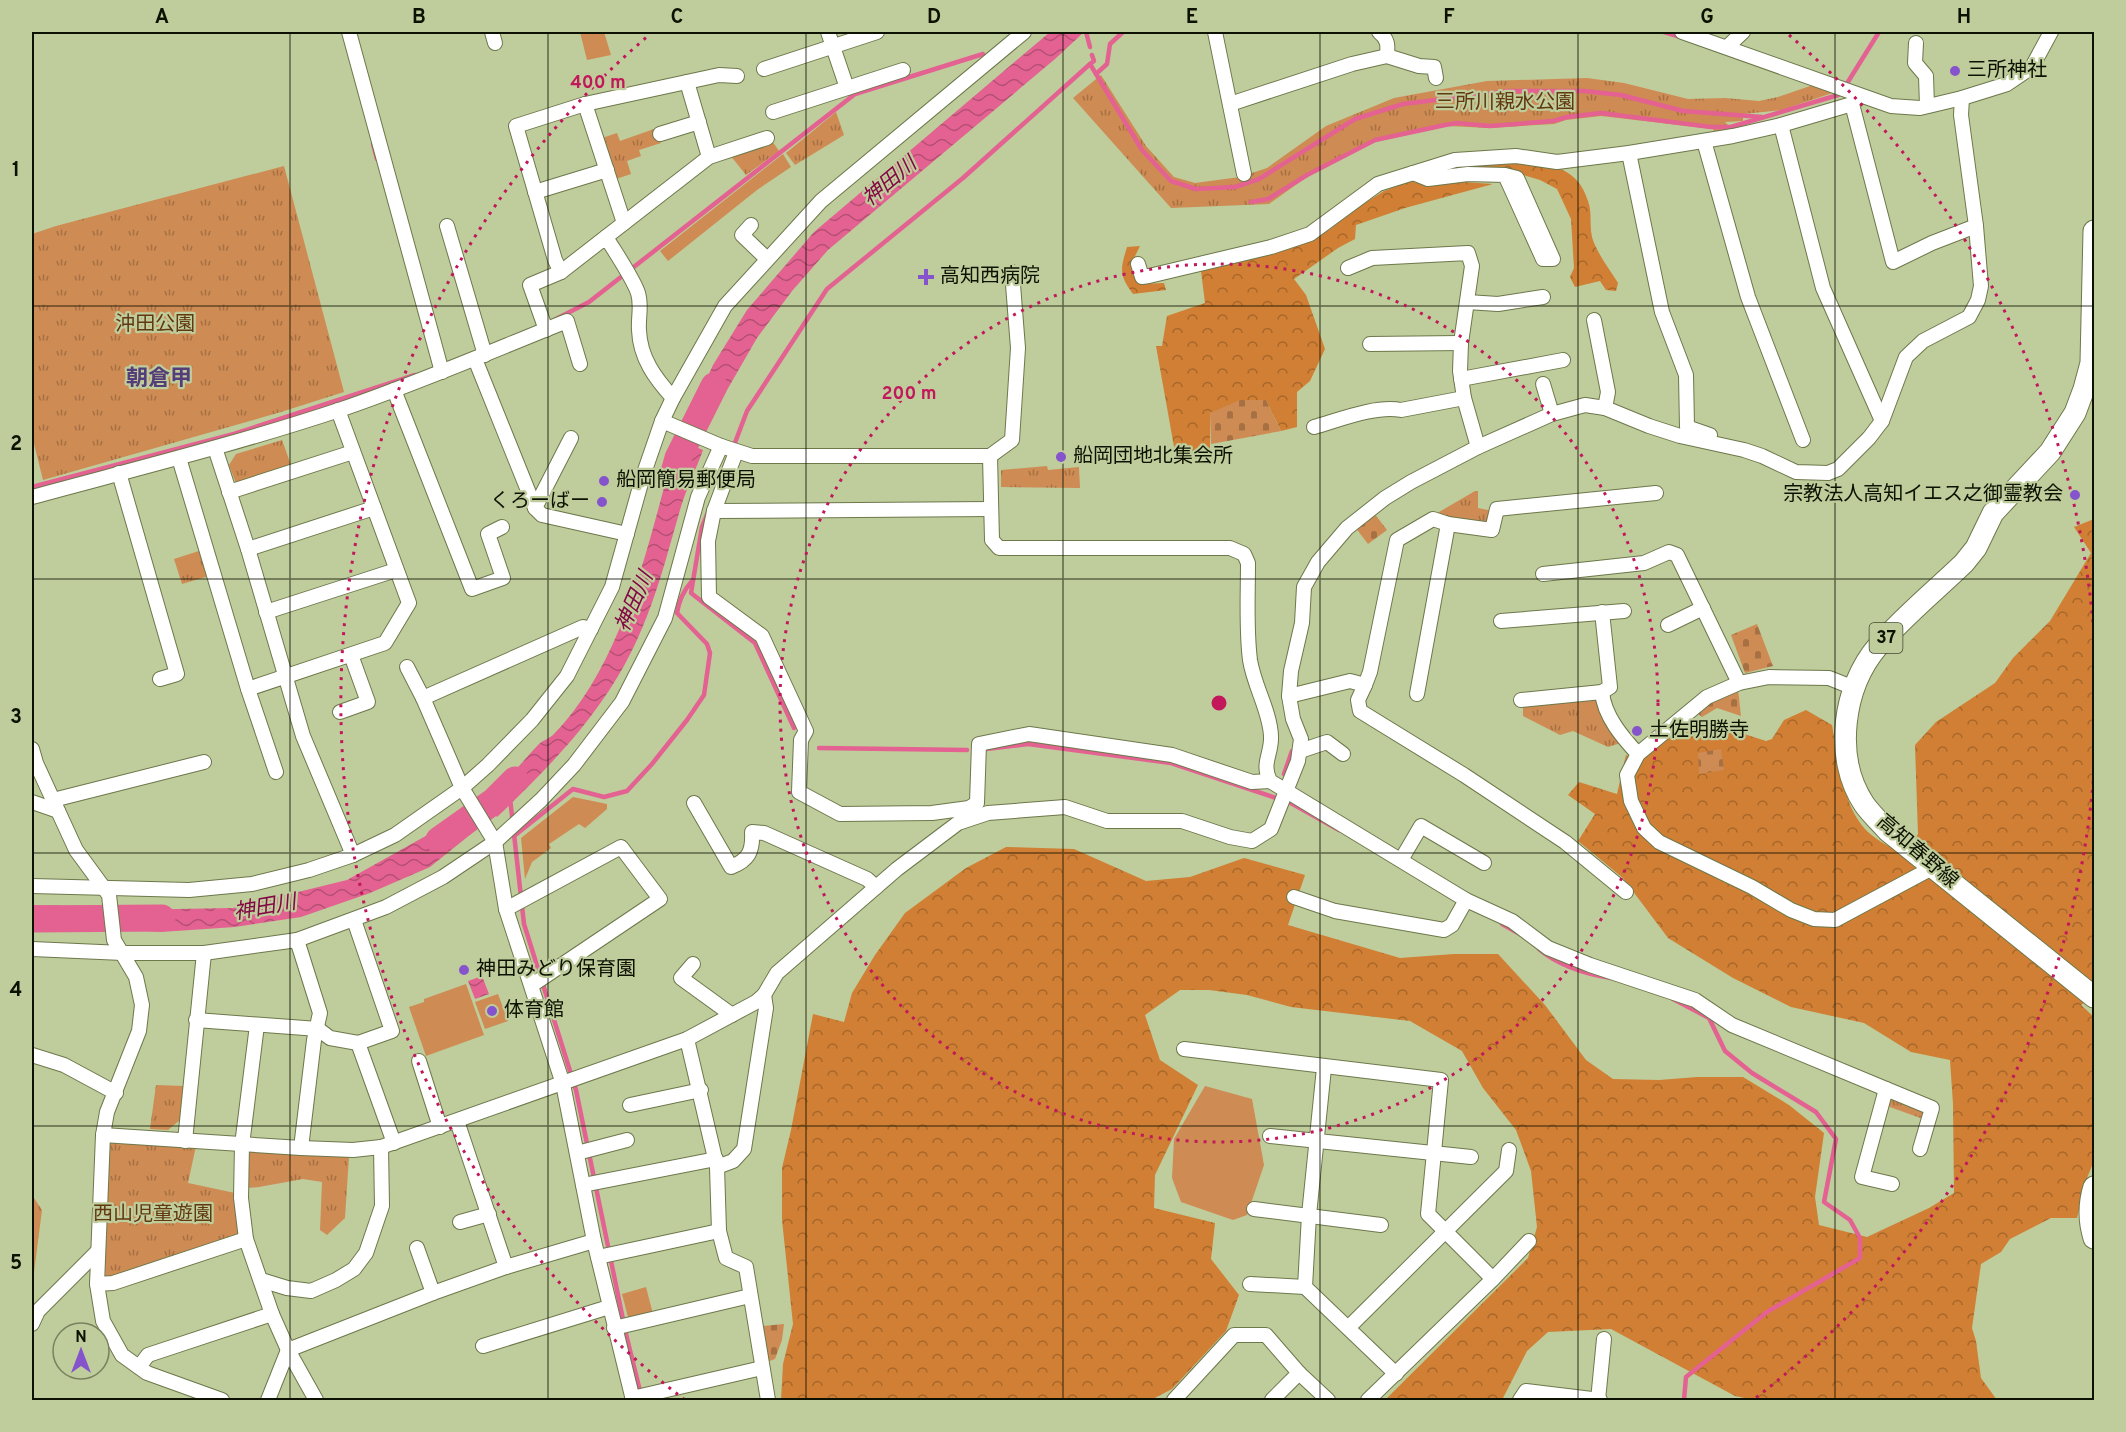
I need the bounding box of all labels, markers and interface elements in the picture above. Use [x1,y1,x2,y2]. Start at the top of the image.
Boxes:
text: A [155,5,169,31]
text: B [412,5,426,31]
text: C [671,5,683,31]
text: D [927,5,941,31]
text: E [1186,5,1198,31]
text: F [1443,5,1455,31]
text: G [1700,5,1714,31]
text: H [1957,5,1971,31]
place label: 三所神社 [1967,58,2047,84]
marker: 三所神社 [1948,64,1962,78]
text: 400 m [570,72,626,95]
park label: 三所川親水公園 [1435,90,1575,116]
water label: 神田川 [857,150,924,213]
text: 1 [12,158,20,184]
place label: 高知西病院 [940,264,1040,290]
marker: 高知西病院 [917,268,935,286]
park label: 沖田公園 [115,312,195,338]
district label: 朝倉甲 [126,366,192,393]
text: 200 m [881,383,937,406]
text: 2 [10,432,22,458]
place label: 船岡団地北集会所 [1073,444,1233,470]
marker: 船岡団地北集会所 [1054,450,1068,464]
place label: 船岡簡易郵便局 [616,468,756,494]
marker: 船岡簡易郵便局 [597,474,611,488]
place label: 宗教法人高知イエス之御霊教会 [1783,482,2063,508]
marker: 宗教法人高知イエス之御霊教会 [2068,488,2082,502]
place label: くろーばー [490,489,590,515]
marker: くろーばー [595,495,609,509]
water label: 神田川 [610,566,661,636]
road number: 37 [1870,623,1902,653]
centre of rings [1209,693,1229,713]
text: 3 [10,705,22,731]
place label: 土佐明勝寺 [1649,718,1749,744]
marker: 土佐明勝寺 [1630,724,1644,738]
street label: 高知春野線 [1871,809,1963,895]
water label: 神田川 [232,889,300,927]
place label: 神田みどり保育園 [476,957,636,983]
marker: 神田みどり保育園 [457,963,471,977]
text: 4 [10,978,22,1004]
place label: 体育館 [504,998,564,1024]
marker: 体育館 [485,1004,499,1018]
park label: 西山児童遊園 [93,1202,213,1228]
text: 5 [10,1251,22,1277]
north arrow [51,1321,111,1381]
text: N [75,1328,87,1348]

